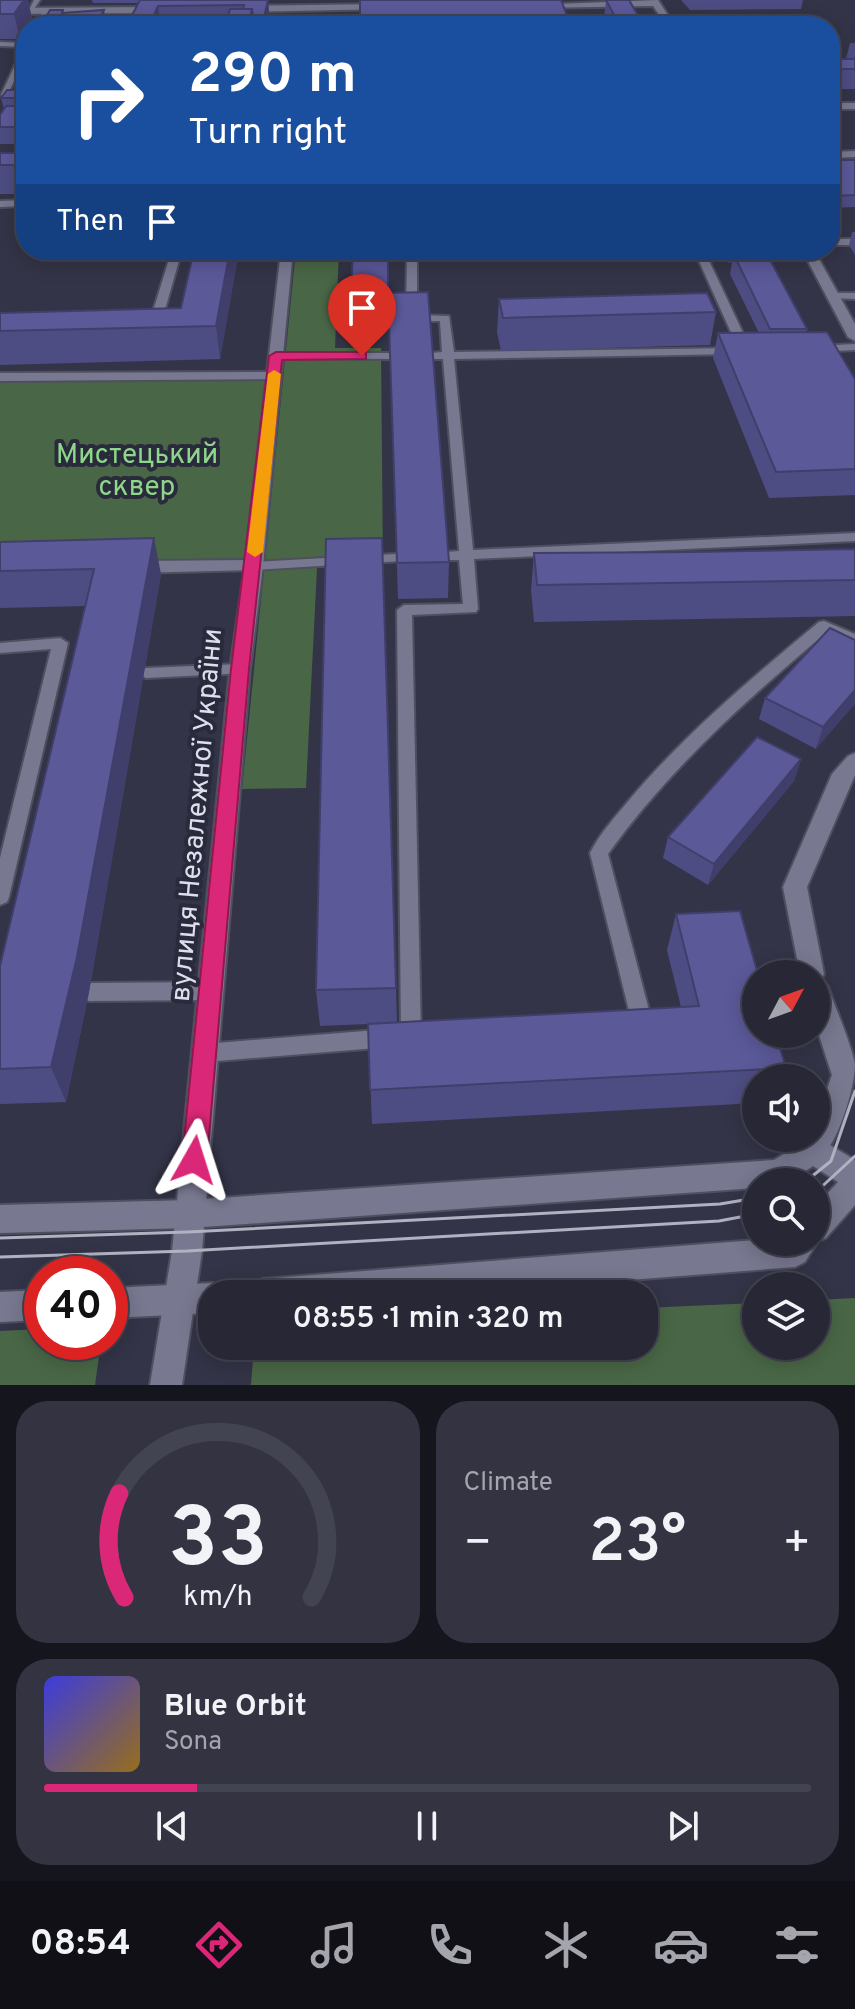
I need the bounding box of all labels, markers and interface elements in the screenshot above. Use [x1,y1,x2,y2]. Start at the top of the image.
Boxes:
text: 290 m [188,42,357,112]
icon: right [56,48,160,152]
text: Turn right [188,111,347,157]
icon: arrive [140,200,184,244]
text: Then [56,204,124,241]
pin [328,274,396,356]
icon: arrive [340,286,384,330]
park label: Мистецький сквер [56,438,218,506]
street label: вулиця Незалежної України [164,627,232,1003]
north arrow [742,960,830,1048]
map controls [742,960,830,1360]
button: sound [742,1064,830,1152]
position arrow [152,1118,236,1202]
button: search [742,1168,830,1256]
speed limit sign: 40 [24,1256,128,1360]
button: layers [742,1272,830,1360]
text: 08:55 · 1 min · 320 m [293,1301,564,1338]
text: Climate [464,1467,553,1500]
text: 33 [168,1491,268,1596]
text: 23° [588,1507,686,1583]
text: − [464,1517,492,1573]
text: + [783,1517,811,1573]
text: km/h [183,1580,252,1616]
text: Blue Orbit [164,1689,307,1726]
text: Sona [164,1726,222,1759]
icon: previous [150,1804,194,1848]
icon: pause [405,1804,449,1848]
icon: next [661,1804,705,1848]
icon: directions [191,1917,247,1973]
icon: music [306,1917,362,1973]
icon: phone [422,1917,478,1973]
icon: climate [538,1917,594,1973]
icon: car [653,1917,709,1973]
icon: filters [769,1917,825,1973]
text: 08:54 [30,1922,131,1968]

